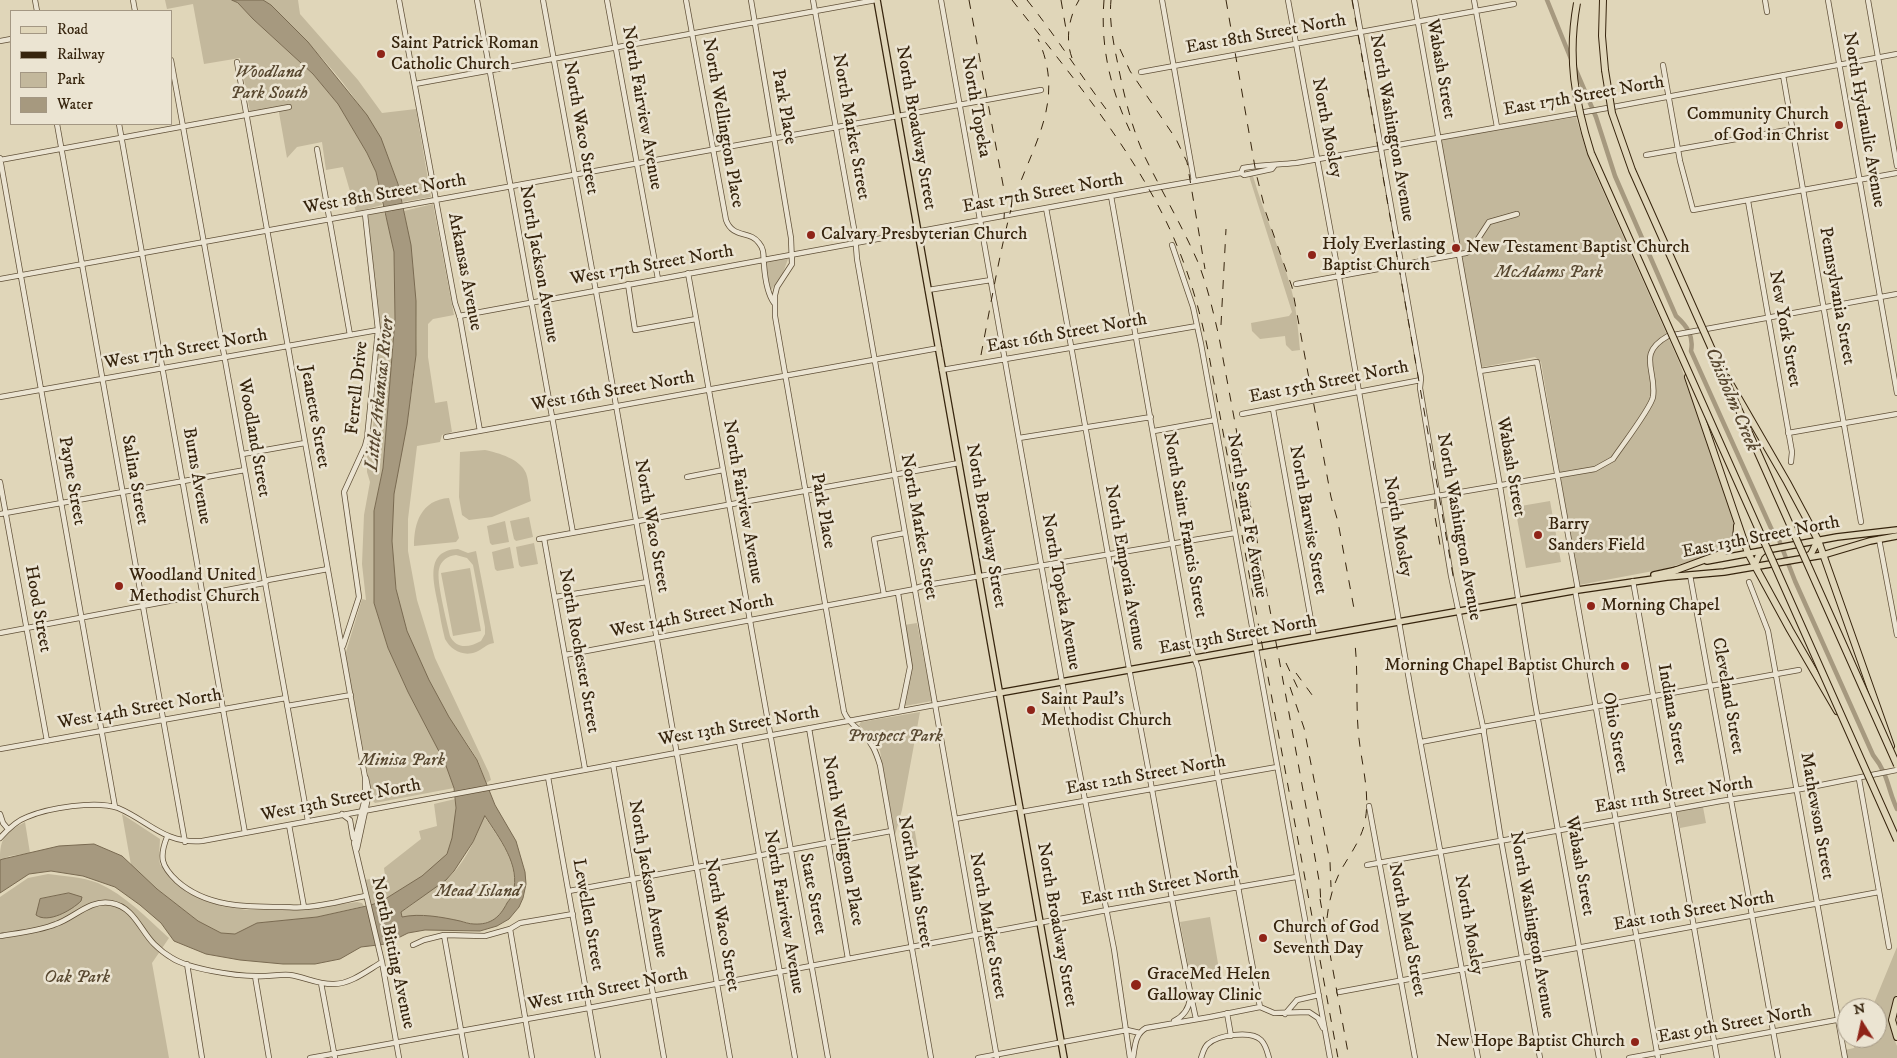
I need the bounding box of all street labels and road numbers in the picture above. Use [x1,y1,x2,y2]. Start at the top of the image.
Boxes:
street label: East 18th Street North [1184,10,1348,60]
street label: Wabash Street [1421,17,1459,121]
street label: North Fairview Avenue [616,24,666,192]
street label: North Hydraulic Avenue [1837,31,1889,209]
street label: North Washington Avenue [1364,33,1418,223]
street label: North Wellington Place [696,36,748,210]
street label: North Broadway Street [890,44,940,212]
street label: North Market Street [827,52,873,202]
street label: North Topeka [955,55,995,159]
street label: North Waco Street [558,60,602,196]
street label: Park Place [766,68,800,146]
street label: East 17th Street North [1502,72,1666,122]
street label: North Mosley [1306,76,1346,180]
street label: East 17th Street North [961,169,1125,219]
street label: West 18th Street North [302,170,468,220]
street label: North Jackson Avenue [513,183,563,345]
street label: Arkansas Avenue [442,211,486,333]
street label: Pennsylvania Street [1813,225,1859,367]
street label: West 17th Street North [569,241,735,291]
street label: New York Street [1763,269,1805,389]
street label: East 16th Street North [985,309,1149,359]
street label: West 17th Street North [103,325,269,375]
street label: Ferrell Drive [342,340,374,436]
street label: East 15th Street North [1247,357,1411,409]
street label: Jeanette Street [294,364,334,470]
street label: West 16th Street North [530,367,696,417]
street label: Woodland Street [232,377,274,499]
street label: Wabash Street [1491,415,1529,519]
street label: North Fairview Avenue [717,418,767,586]
street label: Burns Avenue [177,426,215,526]
street label: North Saint Francis Street [1157,430,1211,620]
street label: North Santa Fe Avenue [1221,432,1271,600]
street label: North Washington Avenue [1431,432,1485,622]
street label: Salina Street [115,434,153,526]
street label: Payne Street [53,435,89,527]
street label: North Broadway Street [960,442,1010,610]
street label: North Barwise Street [1283,444,1331,596]
street label: North Market Street [895,452,941,602]
street label: North Waco Street [629,458,673,594]
street label: Park Place [805,472,839,550]
street label: North Mosley [1378,475,1416,579]
street label: North Emporia Avenue [1099,484,1149,652]
street label: North Topeka Avenue [1036,512,1084,672]
street label: East 13th Street North [1680,512,1842,564]
street label: Hood Street [19,564,55,654]
street label: North Rochester Street [553,567,603,735]
street label: West 14th Street North [608,591,776,643]
street label: East 13th Street North [1157,611,1319,661]
street label: Cleveland Street [1706,636,1748,756]
street label: Indiana Street [1652,662,1690,766]
street label: West 14th Street North [56,685,224,735]
street label: Ohio Street [1596,691,1632,775]
street label: West 13th Street North [657,702,821,752]
street label: East 12th Street North [1064,751,1228,801]
street label: Mathewson Street [1794,751,1838,881]
street label: North Wellington Place [816,754,868,928]
street label: East 11th Street North [1593,773,1755,819]
street label: West 13th Street North [259,775,423,827]
street label: North Jackson Avenue [622,798,672,960]
street label: North Main Street [892,814,936,950]
street label: Wabash Street [1560,814,1598,918]
street label: North Fairview Avenue [758,828,808,996]
street label: North Washington Avenue [1504,830,1558,1020]
street label: North Broadway Street [1031,841,1081,1009]
street label: State Street [794,851,830,937]
street label: North Market Street [964,851,1010,1001]
street label: Lewellen Street [567,857,607,973]
street label: North Waco Street [699,857,743,993]
street label: North Mead Street [1382,861,1430,999]
street label: East 11th Street North [1079,862,1241,912]
street label: North Mosley [1449,873,1487,977]
street label: North Bitting Avenue [365,875,419,1031]
street label: East 10th Street North [1612,887,1776,937]
street label: West 11th Street North [526,964,690,1016]
street label: East 9th Street North [1657,1001,1813,1049]

